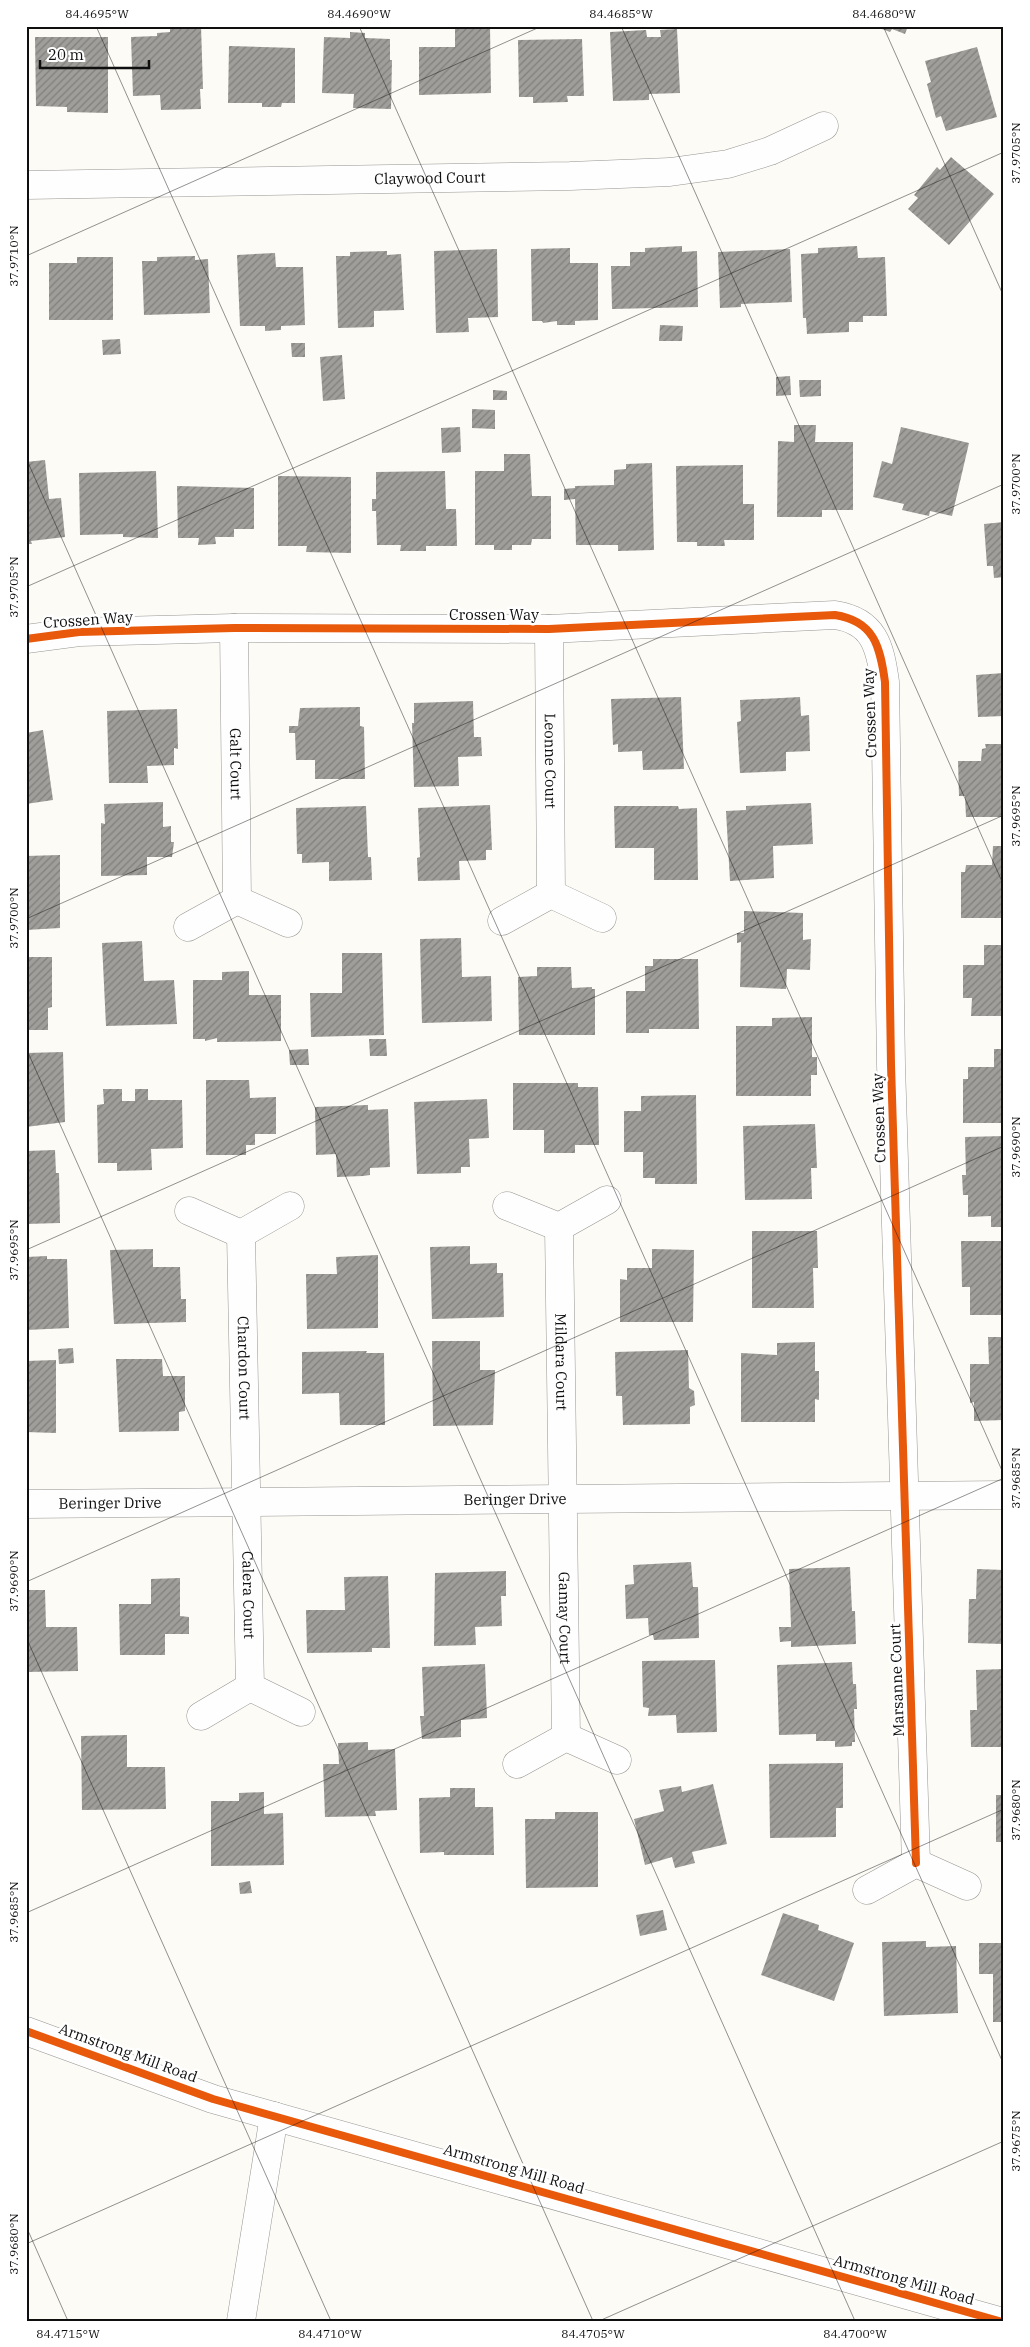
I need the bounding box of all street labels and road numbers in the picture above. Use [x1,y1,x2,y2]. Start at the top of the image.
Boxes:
street label: Claywood Court [374,167,486,188]
street label: Crossen Way [449,605,539,624]
street label: Crossen Way [42,607,133,632]
street label: Crossen Way [858,668,881,758]
street label: Leonne Court [541,713,560,809]
street label: Galt Court [226,728,246,800]
street label: Crossen Way [867,1073,890,1163]
street label: Mildara Court [551,1313,572,1411]
street label: Chardon Court [234,1316,255,1420]
street label: Beringer Drive [463,1489,567,1509]
street label: Beringer Drive [58,1493,162,1513]
street label: Calera Court [238,1551,259,1639]
street label: Gamay Court [555,1572,575,1664]
street label: Marsanne Court [885,1623,908,1737]
street label: Armstrong Mill Road [56,2019,200,2086]
street label: Armstrong Mill Road [441,2139,587,2198]
street label: Armstrong Mill Road [831,2250,977,2309]

